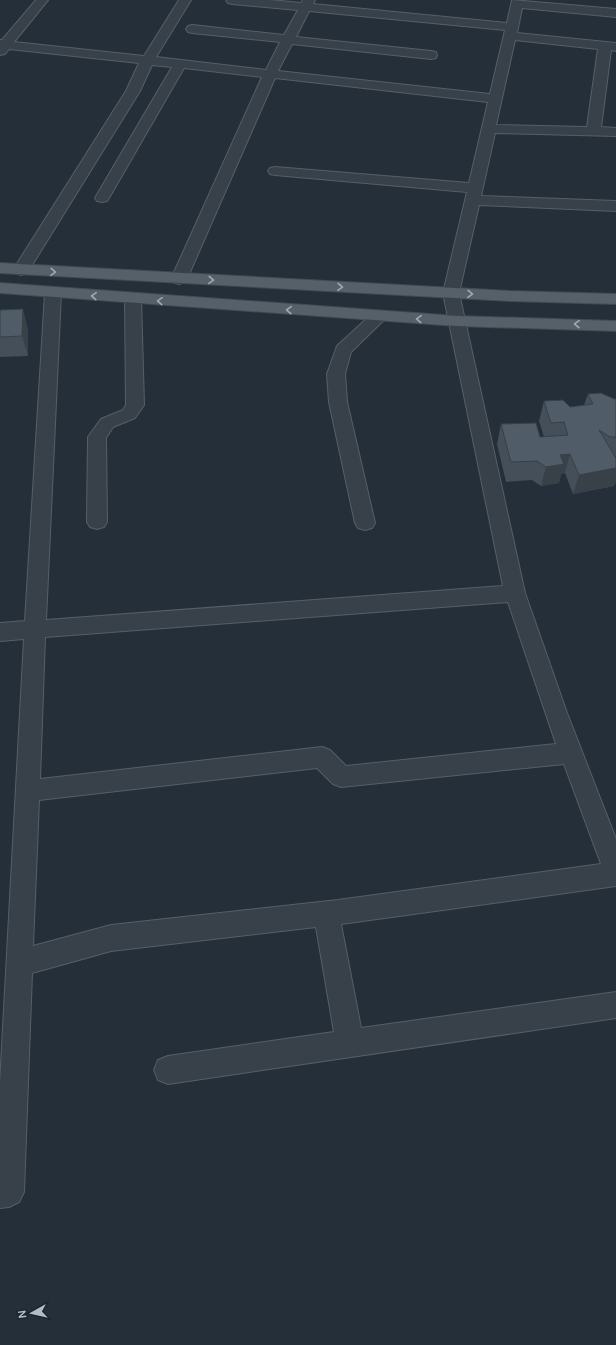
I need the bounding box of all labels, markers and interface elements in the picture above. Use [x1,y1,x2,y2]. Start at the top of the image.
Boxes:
one-way arrow [50,268,56,276]
one-way arrow [208,276,214,285]
one-way arrow [337,283,343,292]
one-way arrow [467,290,473,298]
one-way arrow [91,292,97,300]
one-way arrow [157,296,163,305]
one-way arrow [286,305,292,314]
one-way arrow [416,314,422,323]
one-way arrow [574,320,580,329]
north arrow [12,1293,52,1333]
text: N [15,1309,30,1319]

